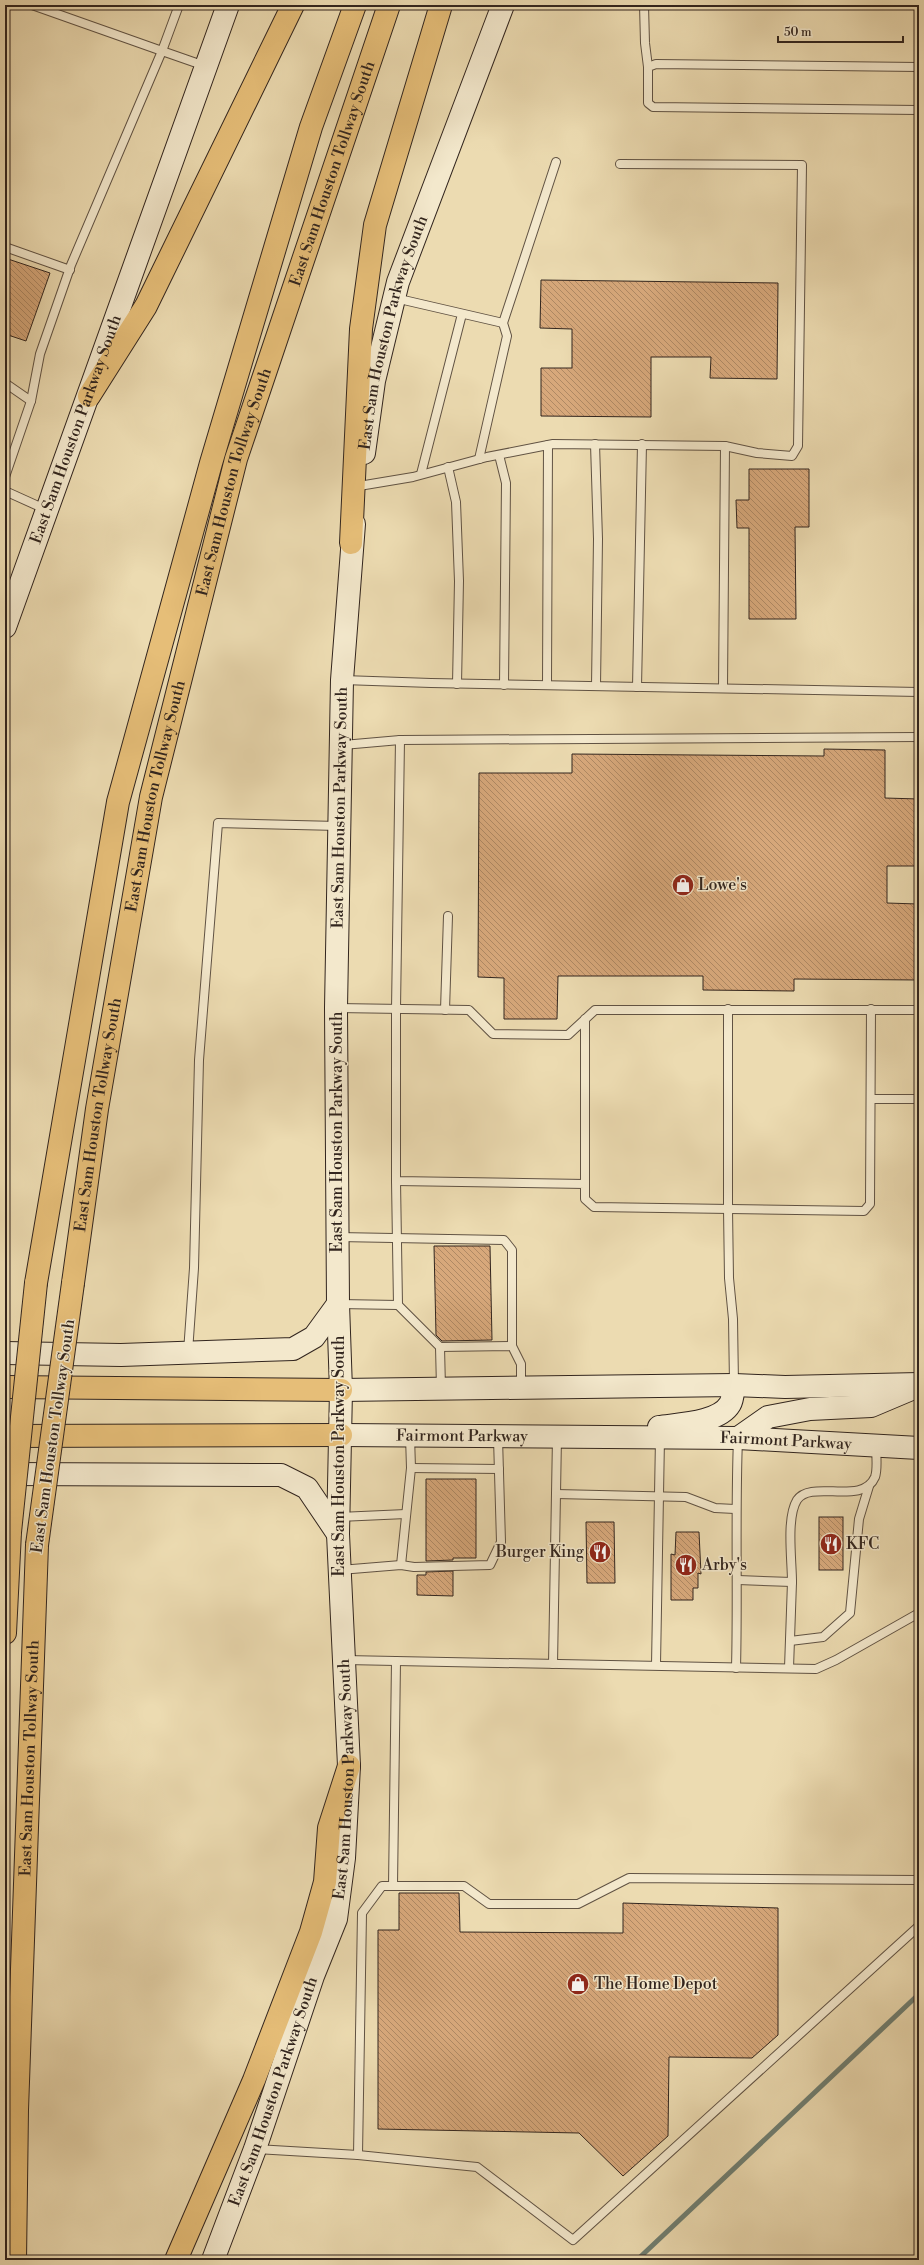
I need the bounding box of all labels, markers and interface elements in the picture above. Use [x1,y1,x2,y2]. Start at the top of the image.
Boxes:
scale bar [778,18,903,44]
text: 50 m [784,25,812,40]
street label: East Sam Houston Tollway South [285,58,380,289]
street label: East Sam Houston Parkway South [355,212,432,451]
street label: East Sam Houston Parkway South [26,312,126,546]
street label: East Sam Houston Tollway South [192,365,276,598]
street label: East Sam Houston Tollway South [121,678,190,914]
street label: East Sam Houston Parkway South [327,686,352,929]
shop icon: Lowe's [670,872,696,898]
place label: Lowe's [698,875,747,895]
street label: East Sam Houston Tollway South [70,996,126,1233]
street label: East Sam Houston Parkway South [327,1011,347,1253]
street label: East Sam Houston Tollway South [27,1317,79,1554]
street label: East Sam Houston Parkway South [329,1335,349,1577]
street label: Fairmont Parkway [396,1425,528,1446]
street label: Fairmont Parkway [720,1428,853,1454]
restaurant icon: KFC [818,1531,844,1557]
place label: KFC [846,1534,879,1554]
restaurant icon: Burger King [587,1539,613,1565]
place label: Burger King [495,1542,585,1562]
restaurant icon: Arby's [673,1552,699,1578]
place label: Arby's [701,1555,747,1575]
street label: East Sam Houston Tollway South [15,1639,44,1877]
street label: East Sam Houston Parkway South [329,1658,359,1901]
shop icon: The Home Depot [565,1971,591,1997]
street label: East Sam Houston Parkway South [224,1974,322,2209]
place label: The Home Depot [594,1974,718,1994]

